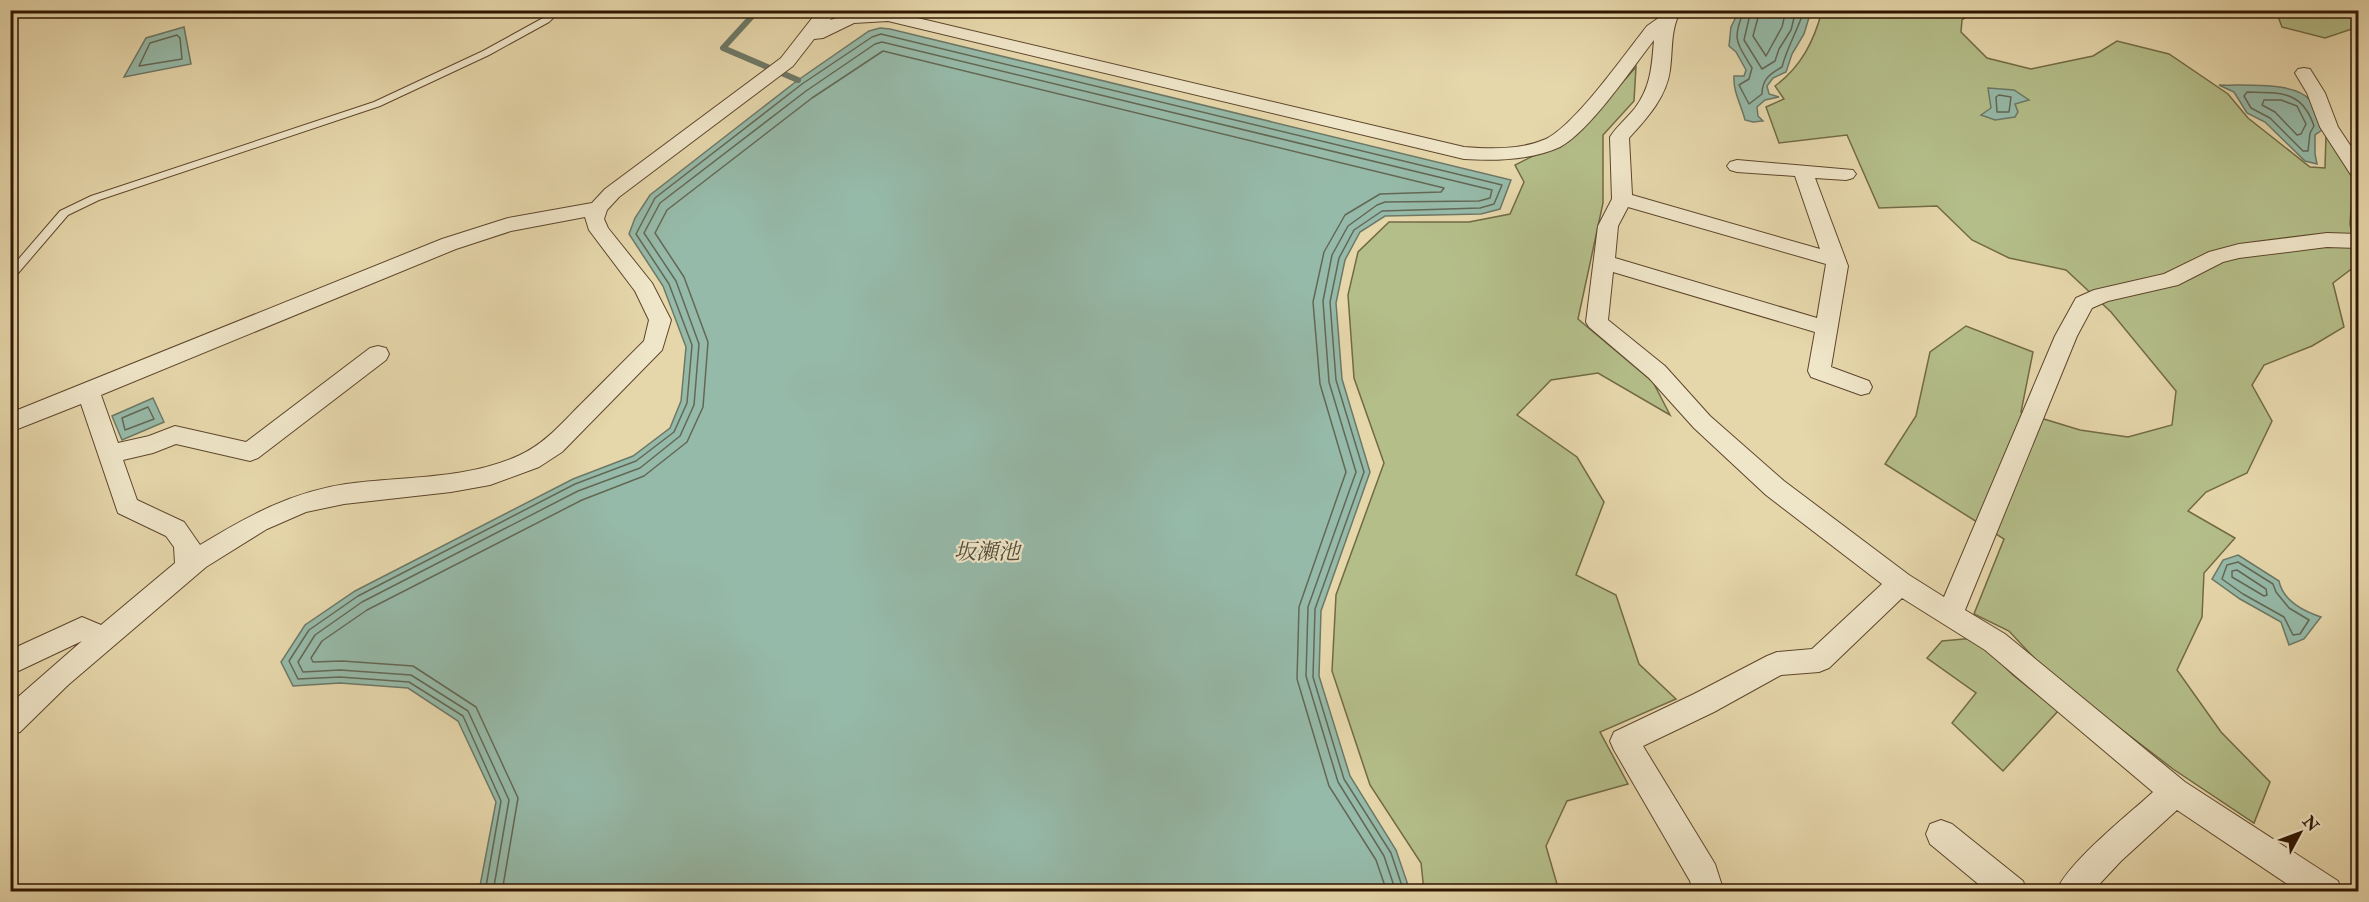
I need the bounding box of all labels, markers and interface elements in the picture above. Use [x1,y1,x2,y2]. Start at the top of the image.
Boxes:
water label: 坂瀬池 [954,538,1023,566]
north arrow [2270,803,2330,863]
text: N [2298,811,2323,836]

